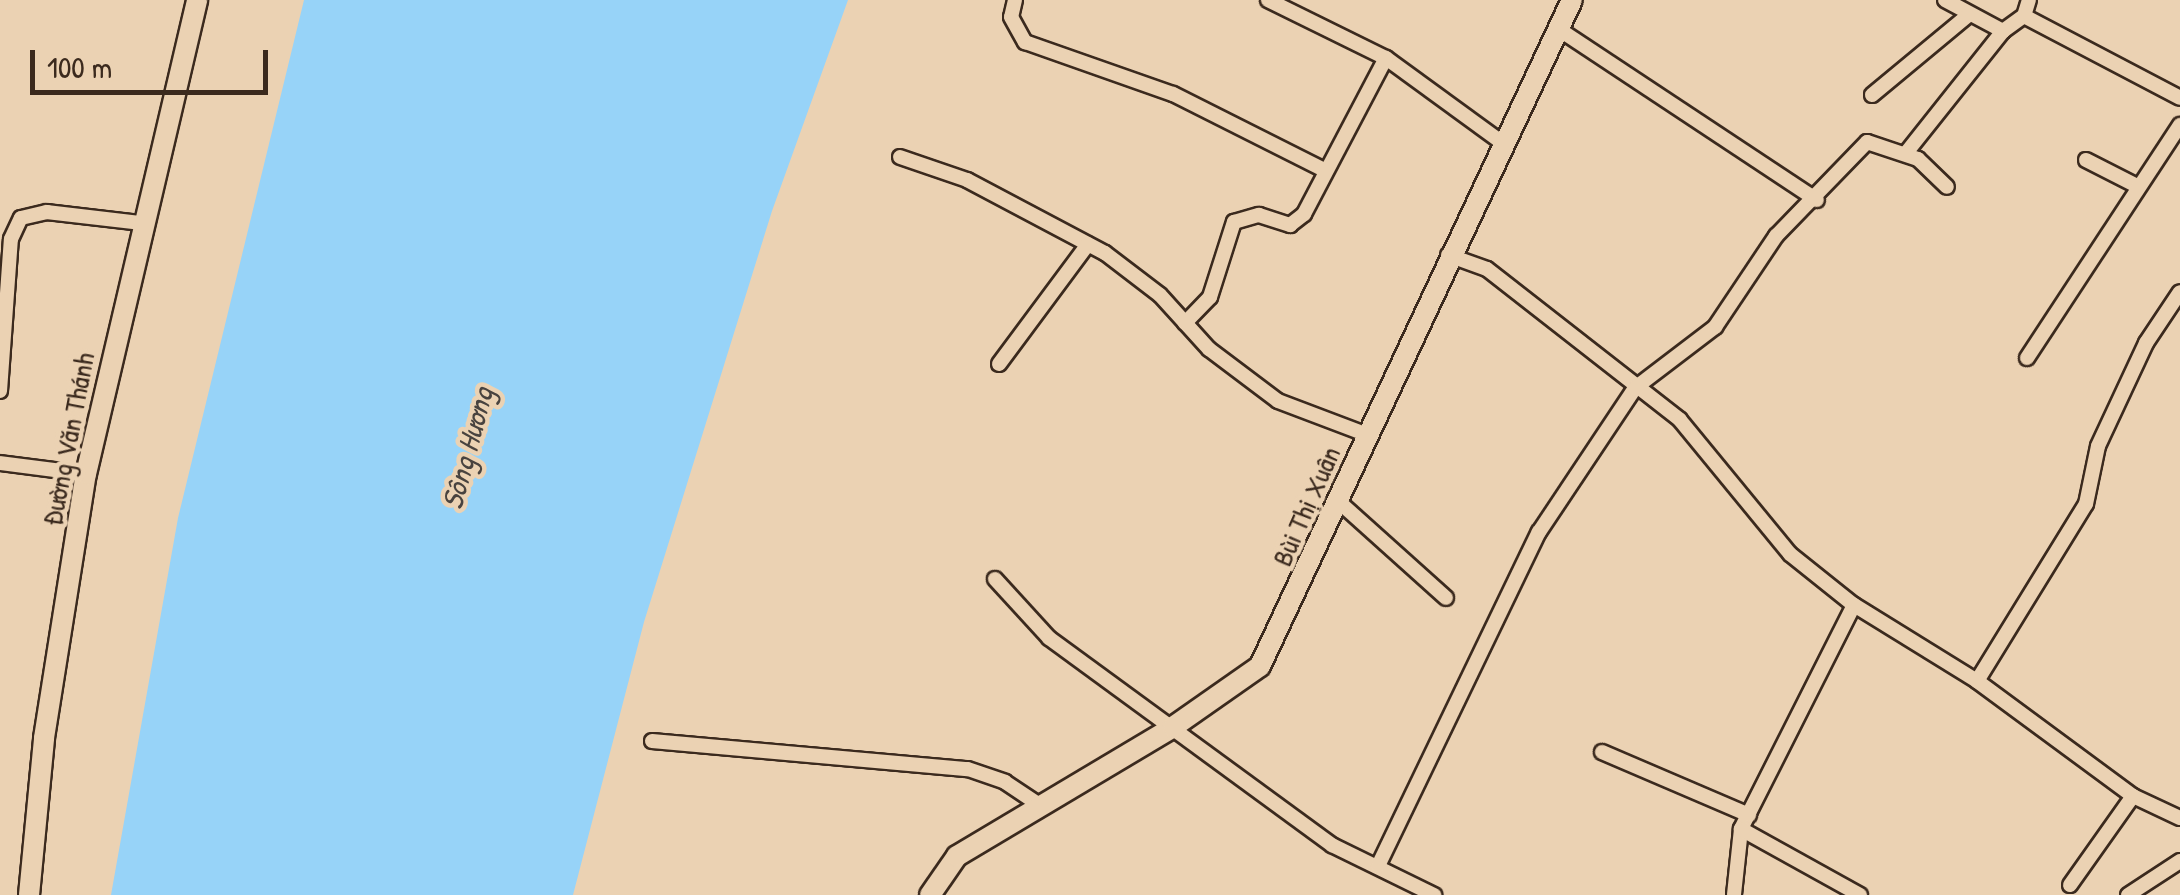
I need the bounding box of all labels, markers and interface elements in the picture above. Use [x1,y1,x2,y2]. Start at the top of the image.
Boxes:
scale bar [35,30,272,92]
text: 100 m [47,47,112,87]
street label: Đường Văn Thánh [35,350,101,528]
water label: Sông Hương [433,383,501,513]
street label: Bùi Thị Xuân [1265,441,1347,571]

